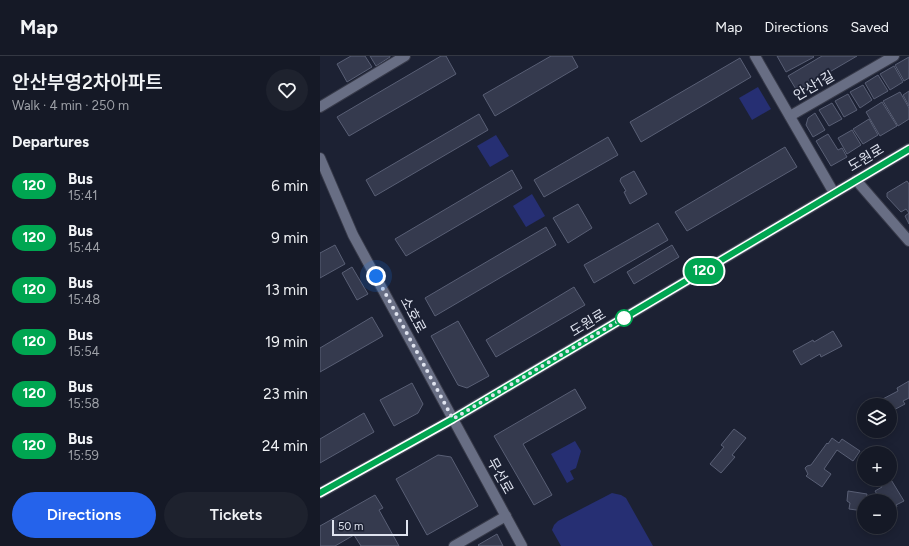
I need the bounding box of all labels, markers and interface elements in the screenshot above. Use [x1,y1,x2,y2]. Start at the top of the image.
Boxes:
text: Map [20,16,58,39]
text: Map [715,19,743,36]
text: Directions [765,19,828,36]
text: Saved [850,19,889,36]
street label: 안산1길 [791,68,837,104]
button: heart [266,69,308,111]
text: 안산부영2차아파트 [12,71,163,94]
text: Walk · 4 min · 250 m [12,98,129,113]
text: Departures [12,133,89,151]
street label: 도원로 [845,141,887,175]
text: Bus [68,170,93,188]
text: 120 [22,177,46,194]
text: 6 min [271,177,308,195]
text: 15:41 [68,188,98,203]
text: Bus [68,222,93,240]
text: 120 [22,229,46,246]
text: 9 min [271,229,308,247]
text: 15:44 [68,240,100,255]
line badge: 120 [681,258,727,284]
text: 120 [692,262,716,279]
your location [366,266,386,286]
text: Bus [68,274,93,292]
text: 120 [22,281,46,298]
text: 13 min [265,281,308,299]
text: 15:48 [68,292,100,307]
street label: 소호로 [396,294,430,336]
street label: 도원로 [567,306,609,340]
unlabelled marker [615,309,633,327]
text: Bus [68,326,93,344]
text: 120 [22,333,46,350]
text: 19 min [265,333,308,351]
text: 15:54 [68,344,100,359]
text: Bus [68,378,93,396]
text: 120 [22,385,46,402]
text: 23 min [263,385,308,403]
text: 15:58 [68,396,100,411]
map controls [857,398,897,534]
button: layers [857,398,897,438]
text: Bus [68,430,93,448]
text: 120 [22,437,46,454]
text: 24 min [262,437,308,455]
button: + [857,446,897,486]
text: 15:59 [68,448,99,463]
street label: 무선로 [483,455,517,497]
button: Directions [12,492,156,538]
button: Tickets [164,492,308,538]
button: − [857,494,897,534]
scale bar [332,518,408,537]
text: 50 m [338,520,363,533]

